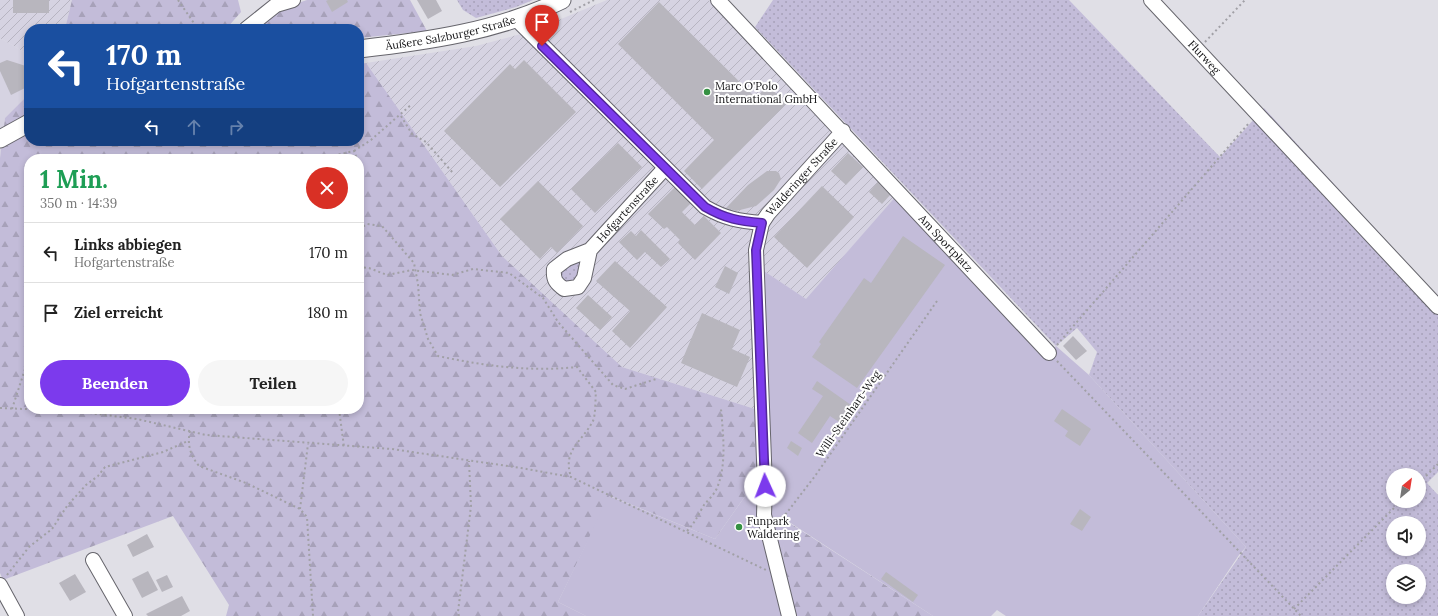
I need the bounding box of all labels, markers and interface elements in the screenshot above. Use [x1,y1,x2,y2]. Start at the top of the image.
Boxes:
pin [525,5,559,46]
icon: arrive [531,11,553,33]
street label: Äußere Salzburger Straße [383,12,517,53]
text: 170 m [106,37,181,73]
street label: Flurweg [1185,37,1224,77]
icon: left [40,40,92,92]
text: Hofgartenstraße [106,72,245,95]
place label: Marc O'Polo International GmbH [715,79,817,106]
marker: Marc O'Polo International GmbH [702,87,712,97]
icon: left [141,116,163,138]
icon: ahead [183,116,205,138]
icon: right [225,116,247,138]
street label: Walderinger Straße [763,135,841,219]
text: 1 Min. [40,164,108,195]
button: close [306,167,348,209]
street label: Hofgartenstraße [594,173,661,245]
text: 350 m · 14:39 [40,195,117,212]
street label: Am Sportplatz [915,211,976,275]
text: Links abbiegen [74,235,182,254]
icon: left [40,242,62,264]
text: 170 m [309,243,348,262]
text: Hofgartenstraße [74,254,175,271]
icon: arrive [40,302,62,324]
text: Ziel erreicht [74,303,163,322]
text: 180 m [307,303,348,322]
button: Beenden [40,360,190,406]
button: Teilen [198,360,348,406]
street label: Willi-Steinhart-Weg [813,367,884,460]
position arrow [744,465,786,507]
north arrow [1386,468,1426,508]
map controls [1386,468,1426,604]
place label: Funpark Waldering [747,514,800,541]
button: sound [1386,516,1426,556]
marker: Funpark Waldering [734,522,744,532]
button: layers [1386,564,1426,604]

